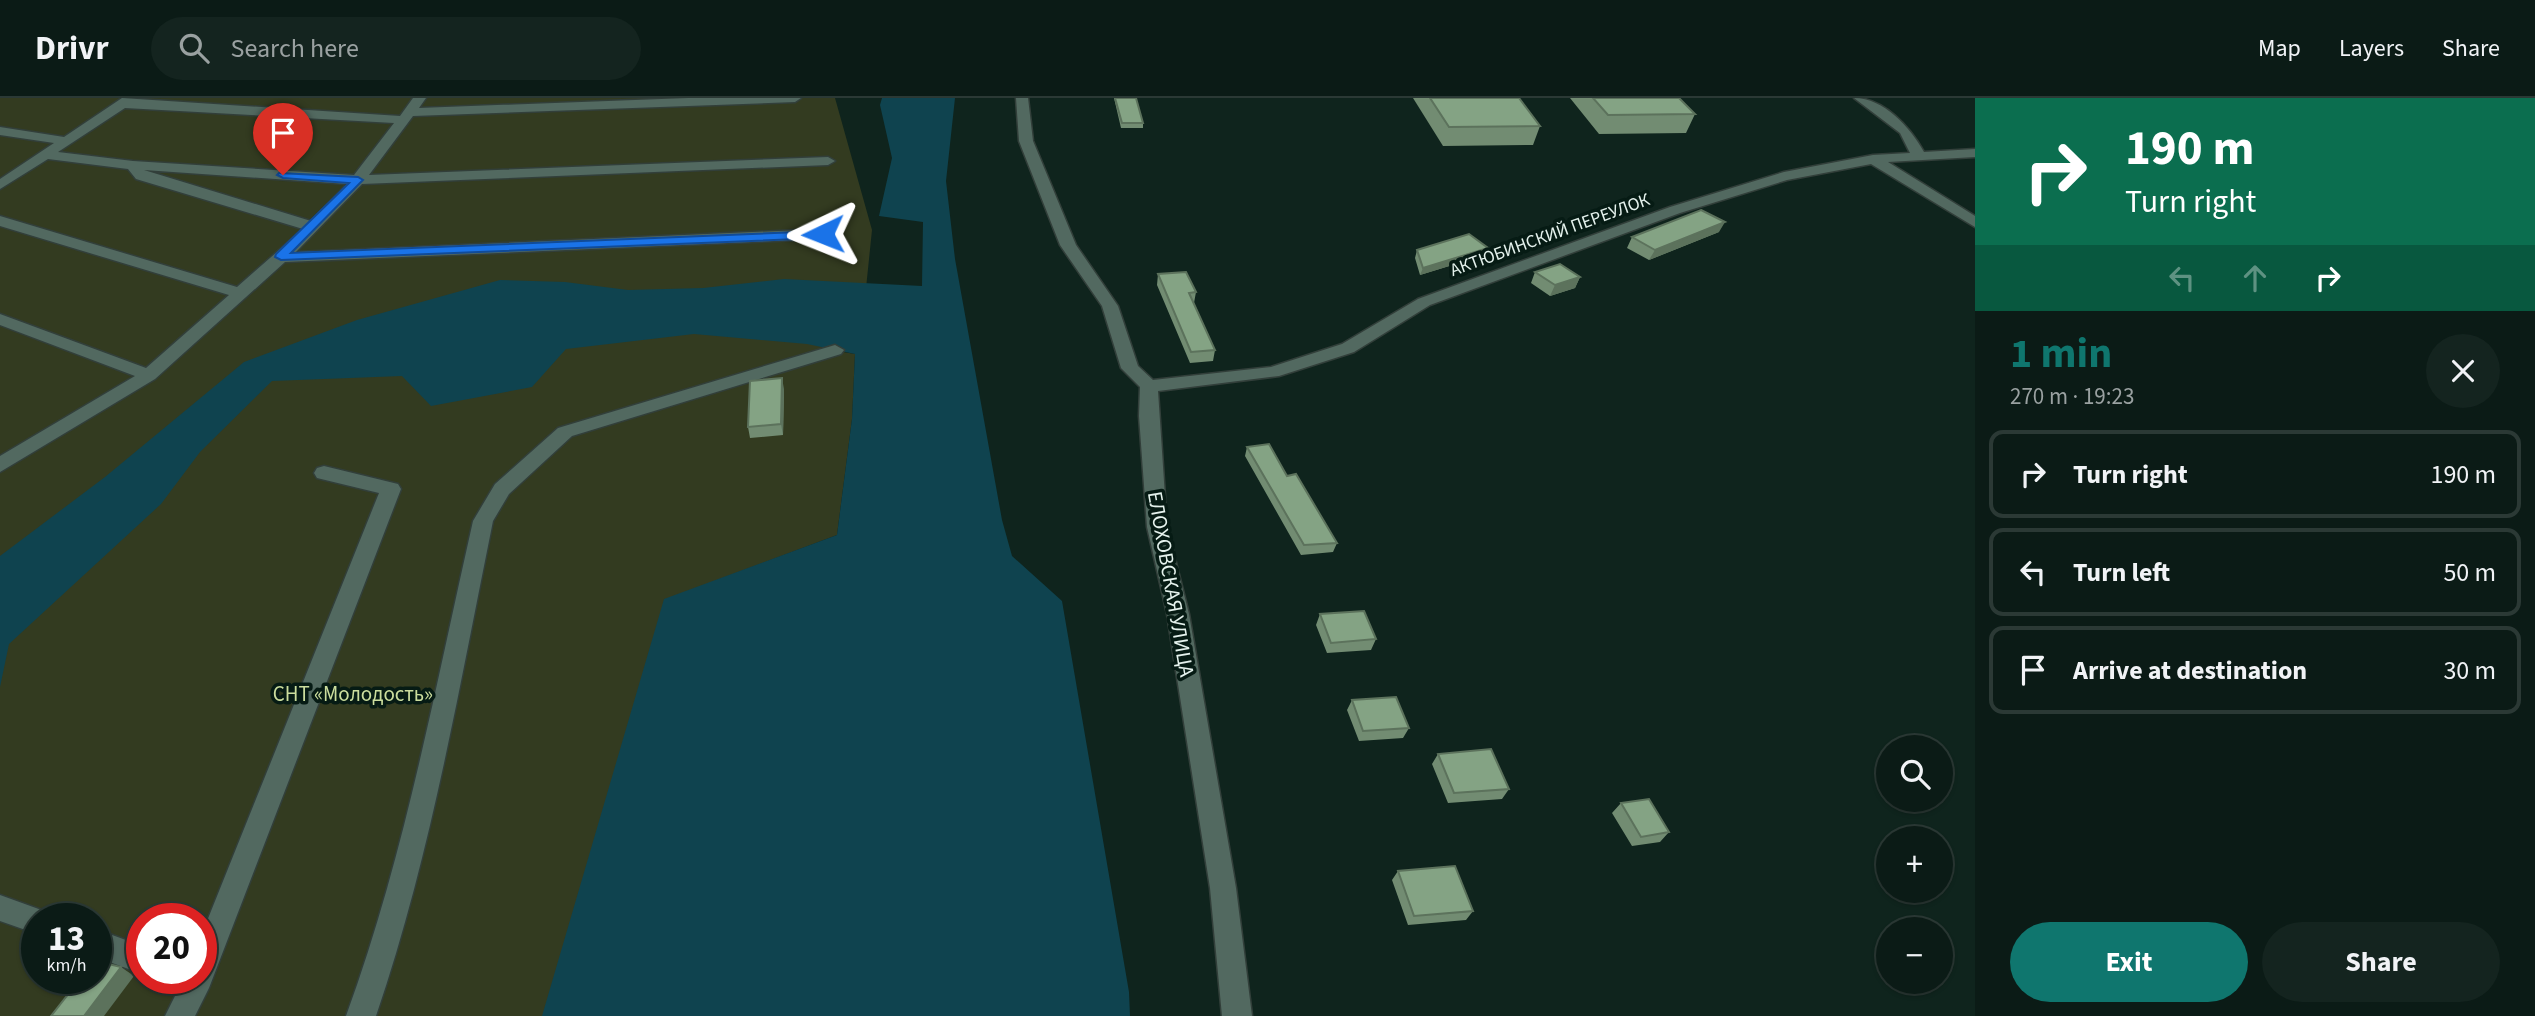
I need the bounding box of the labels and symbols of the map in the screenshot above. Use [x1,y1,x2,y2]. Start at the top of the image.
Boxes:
pin [253,103,313,175]
street label: АКТЮБИНСКИЙ ПЕРЕУЛОК [1447,187,1654,283]
position arrow [786,197,860,271]
street label: ЕЛОХОВСКАЯ УЛИЦА [1140,489,1202,680]
park label: СНТ «Молодость» [273,679,433,709]
speed limit sign: 20 [126,903,217,994]

